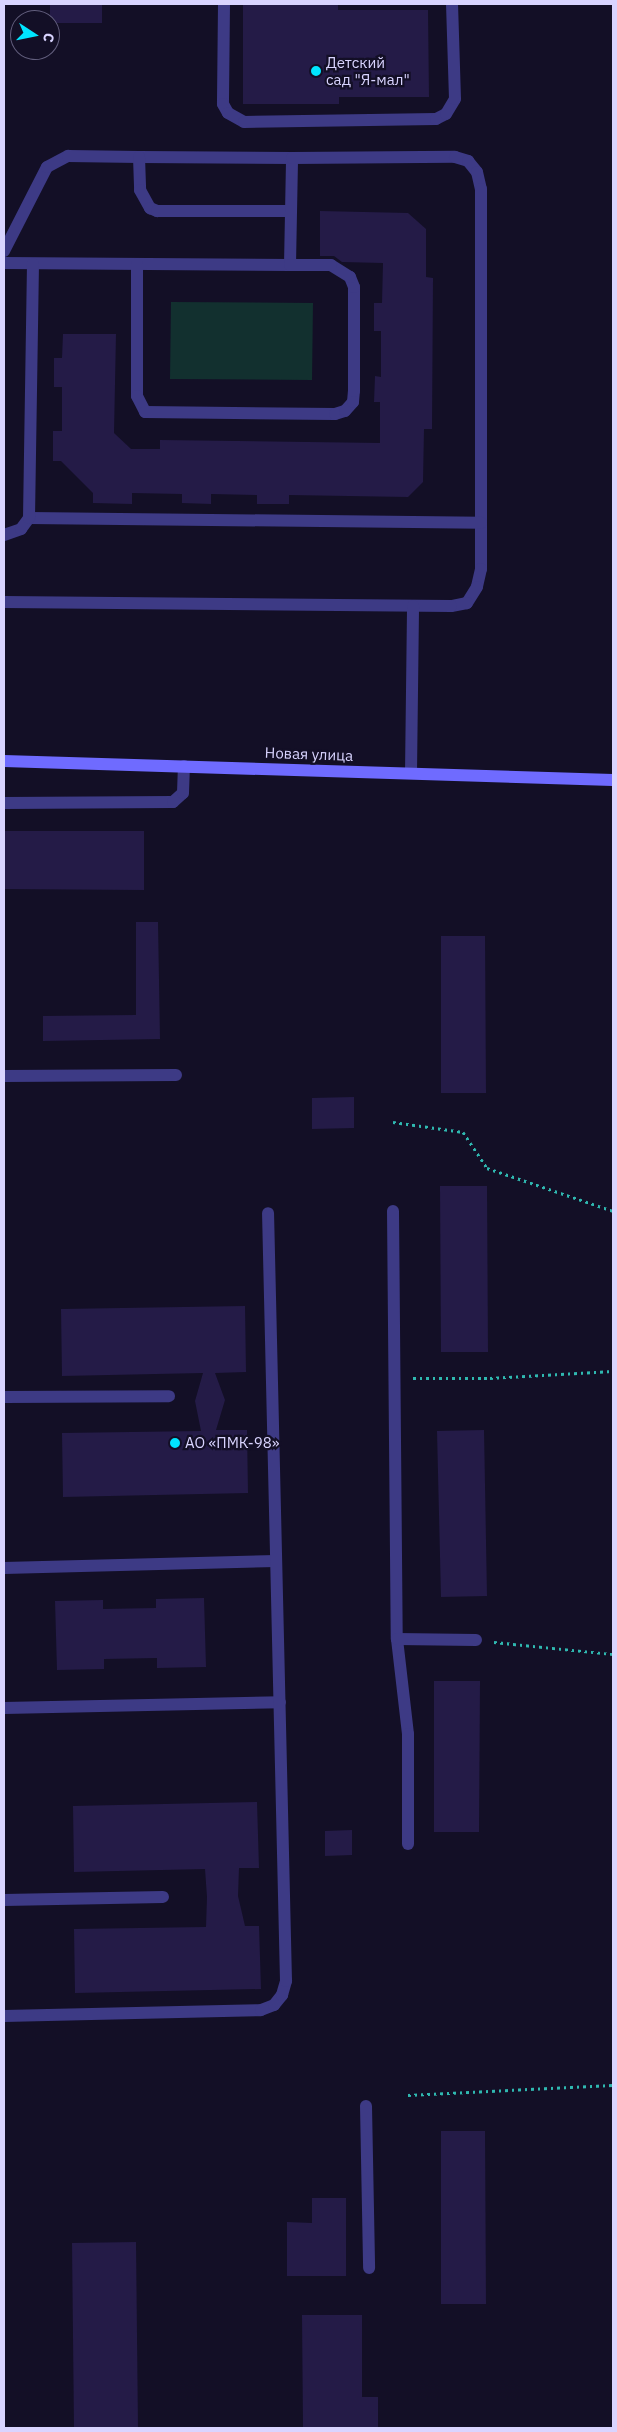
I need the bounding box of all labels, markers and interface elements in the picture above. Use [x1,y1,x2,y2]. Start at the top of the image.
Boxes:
north arrow [10,10,60,60]
text: С [39,31,58,44]
place label: Детский сад "Я-мал" [326,53,410,88]
marker: Детский сад "Я-мал" [310,65,322,77]
street label: Новая улица [265,743,353,765]
place label: АО «ПМК-98» [185,1434,280,1452]
marker: АО «ПМК-98» [169,1437,181,1449]

